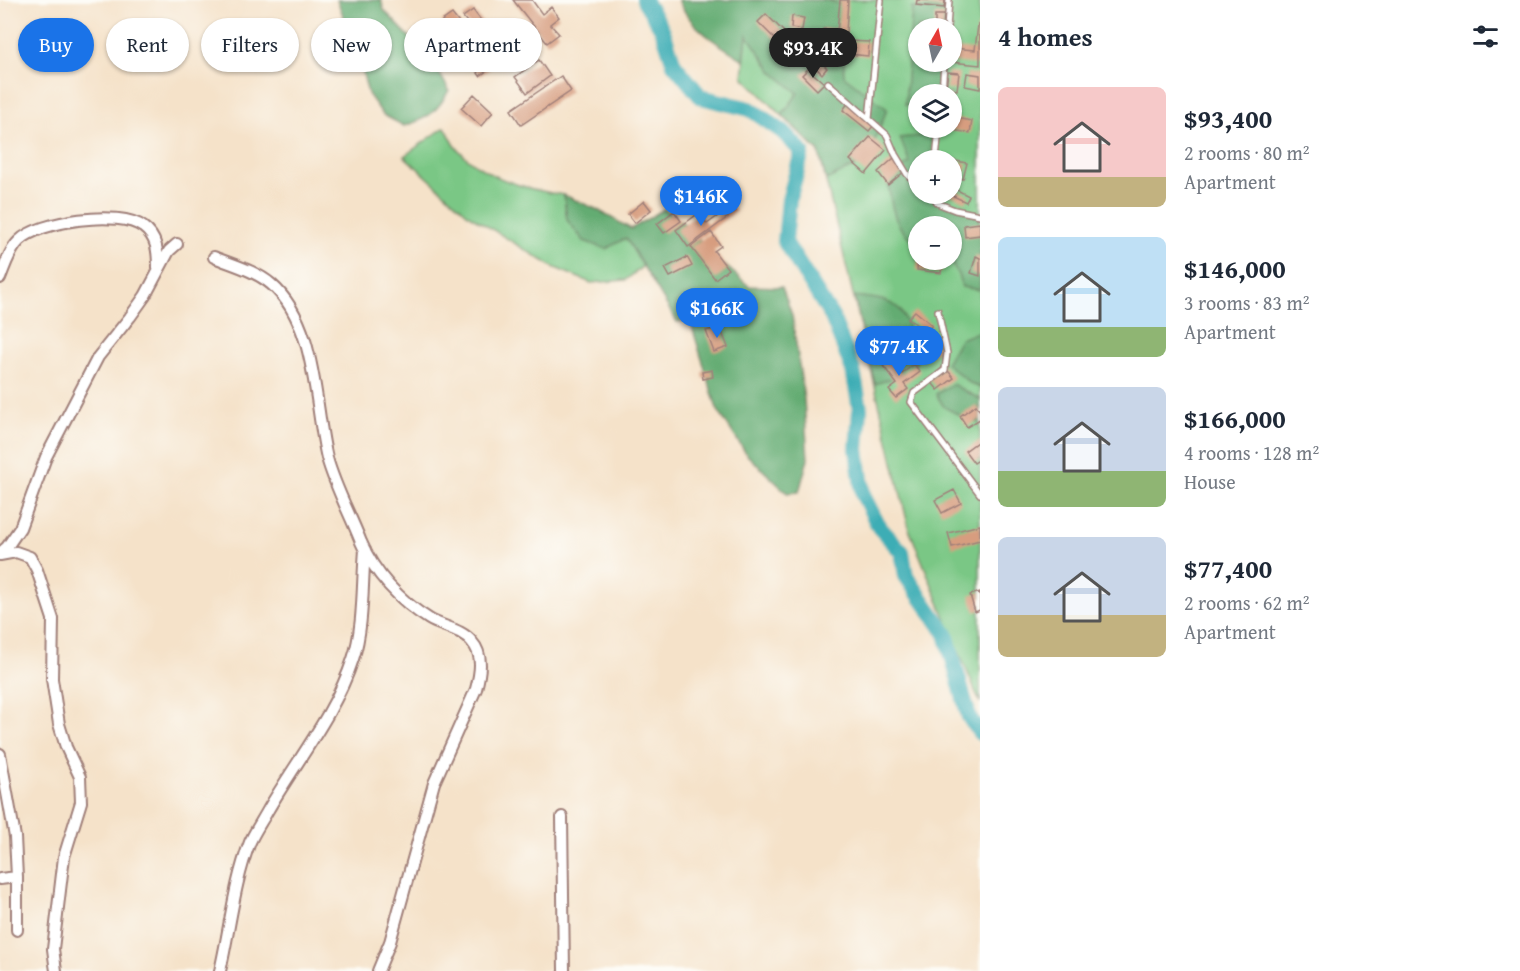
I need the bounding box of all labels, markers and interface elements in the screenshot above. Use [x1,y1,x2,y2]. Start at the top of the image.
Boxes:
text: 4 homes [998,17,1093,56]
chip: Buy [18,18,94,72]
chip: Rent [106,18,189,72]
chip: Filters [201,18,299,72]
chip: New [311,18,392,72]
chip: Apartment [404,18,542,72]
north arrow [908,18,962,72]
map controls [908,18,962,270]
icon: filters [1469,20,1502,53]
pin: $93.4K [764,28,862,79]
text: $93.4K [783,33,843,62]
button: layers [908,84,962,138]
text: $93,400 [1184,99,1272,138]
icon: home [1046,111,1118,183]
text: 2 rooms · 80 m² [1184,138,1310,167]
button: + [908,150,962,204]
text: Apartment [1184,167,1276,196]
pin: $146K [659,176,743,227]
text: $146K [674,181,728,210]
button: − [908,216,962,270]
text: $146,000 [1184,249,1286,288]
icon: home [1046,261,1118,333]
pin: $166K [675,288,759,339]
text: 3 rooms · 83 m² [1184,288,1310,317]
text: $166K [690,293,744,322]
text: Apartment [1184,317,1276,346]
pin: $77.4K [850,326,948,377]
text: $77.4K [869,331,929,360]
text: $166,000 [1184,399,1286,438]
icon: home [1046,411,1118,483]
text: 4 rooms · 128 m² [1184,438,1319,467]
text: House [1184,467,1236,496]
text: $77,400 [1184,549,1272,588]
icon: home [1046,561,1118,633]
text: 2 rooms · 62 m² [1184,588,1310,617]
text: Apartment [1184,617,1276,646]

